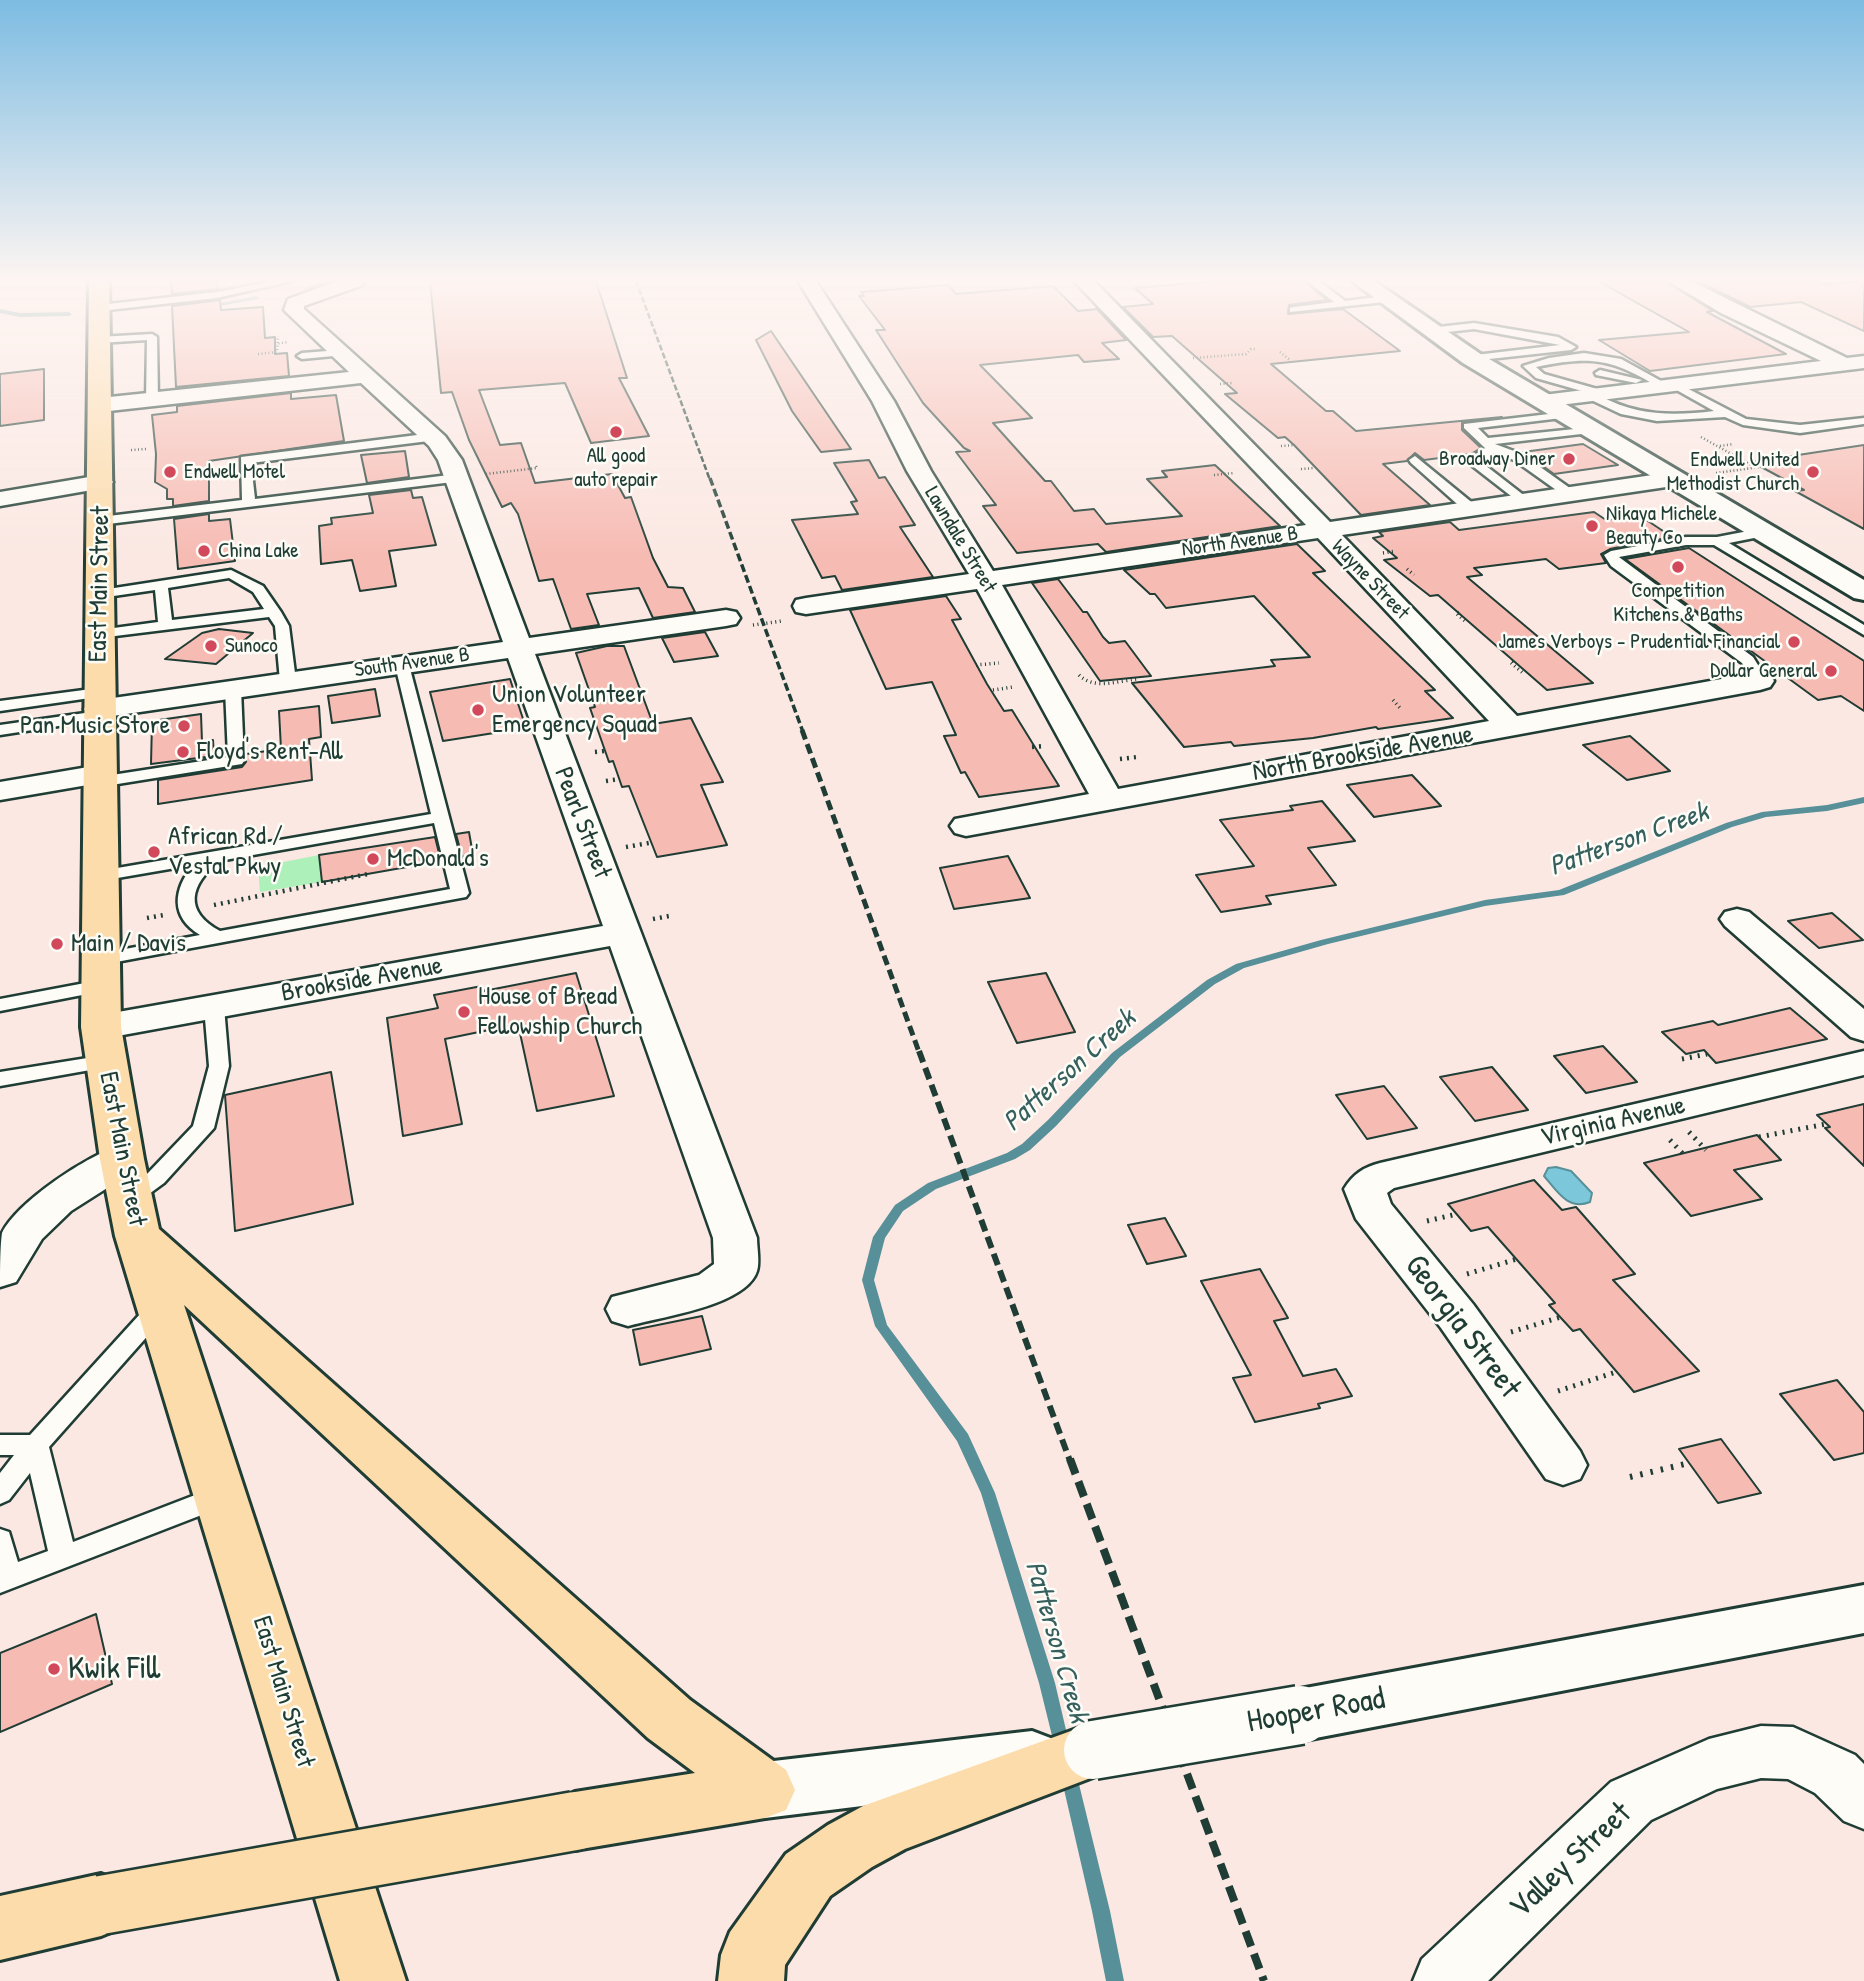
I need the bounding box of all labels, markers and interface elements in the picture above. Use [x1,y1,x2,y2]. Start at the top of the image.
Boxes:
marker: All good auto repair [608,424,624,440]
place label: All good auto repair [574,443,658,493]
place label: Broadway Diner [1439,446,1555,472]
place label: Endwell United Methodist Church [1667,447,1799,497]
marker: Broadway Diner [1561,451,1577,467]
place label: Endwell Motel [184,459,285,485]
marker: Endwell Motel [162,464,178,480]
marker: Endwell United Methodist Church [1805,464,1821,480]
street label: Lawndale Street [918,482,1002,598]
place label: Nikaya Michele Beauty Co [1606,501,1717,551]
street label: East Main Street [83,506,117,662]
marker: Nikaya Michele Beauty Co [1584,518,1600,534]
street label: North Avenue B [1180,521,1300,563]
street label: Wayne Street [1326,535,1414,625]
place label: China Lake [218,538,299,564]
marker: China Lake [196,543,212,559]
marker: Competition Kitchens & Baths [1670,559,1686,575]
place label: Competition Kitchens & Baths [1613,578,1743,628]
place label: James Verboys - Prudential Financial [1498,629,1780,655]
place label: Sunoco [225,633,278,659]
marker: James Verboys - Prudential Financial [1786,634,1802,650]
marker: Sunoco [203,638,219,654]
street label: South Avenue B [353,642,471,684]
place label: Dollar General [1710,658,1817,684]
marker: Dollar General [1823,663,1839,679]
place label: Union Volunteer Emergency Squad [492,679,657,740]
marker: Union Volunteer Emergency Squad [470,702,486,718]
place label: Pan Music Store [20,710,170,742]
marker: Pan Music Store [176,718,192,734]
street label: North Brookside Avenue [1250,719,1476,789]
place label: Floyd's Rent-All [197,736,343,768]
marker: Floyd's Rent-All [175,744,191,760]
street label: Pearl Street [547,763,617,883]
water label: Patterson Creek [1545,796,1713,884]
place label: African Rd / Vestal Pkwy [168,821,283,882]
place label: McDonald's [387,843,489,875]
marker: African Rd / Vestal Pkwy [146,844,162,860]
marker: McDonald's [365,851,381,867]
place label: Main / Davis [71,928,186,960]
marker: Main / Davis [49,936,65,952]
street label: Brookside Avenue [279,950,445,1010]
place label: House of Bread Fellowship Church [478,981,642,1042]
water label: Patterson Creek [997,1003,1143,1139]
marker: House of Bread Fellowship Church [456,1004,472,1020]
street label: East Main Street [92,1069,152,1229]
street label: Virginia Avenue [1538,1090,1688,1154]
street label: Georgia Street [1396,1248,1528,1406]
water label: Patterson Creek [1017,1557,1095,1727]
street label: East Main Street [245,1613,321,1771]
place label: Kwik Fill [68,1650,160,1688]
marker: Kwik Fill [46,1661,62,1677]
street label: Hooper Road [1244,1680,1388,1742]
street label: Valley Street [1502,1795,1640,1927]

